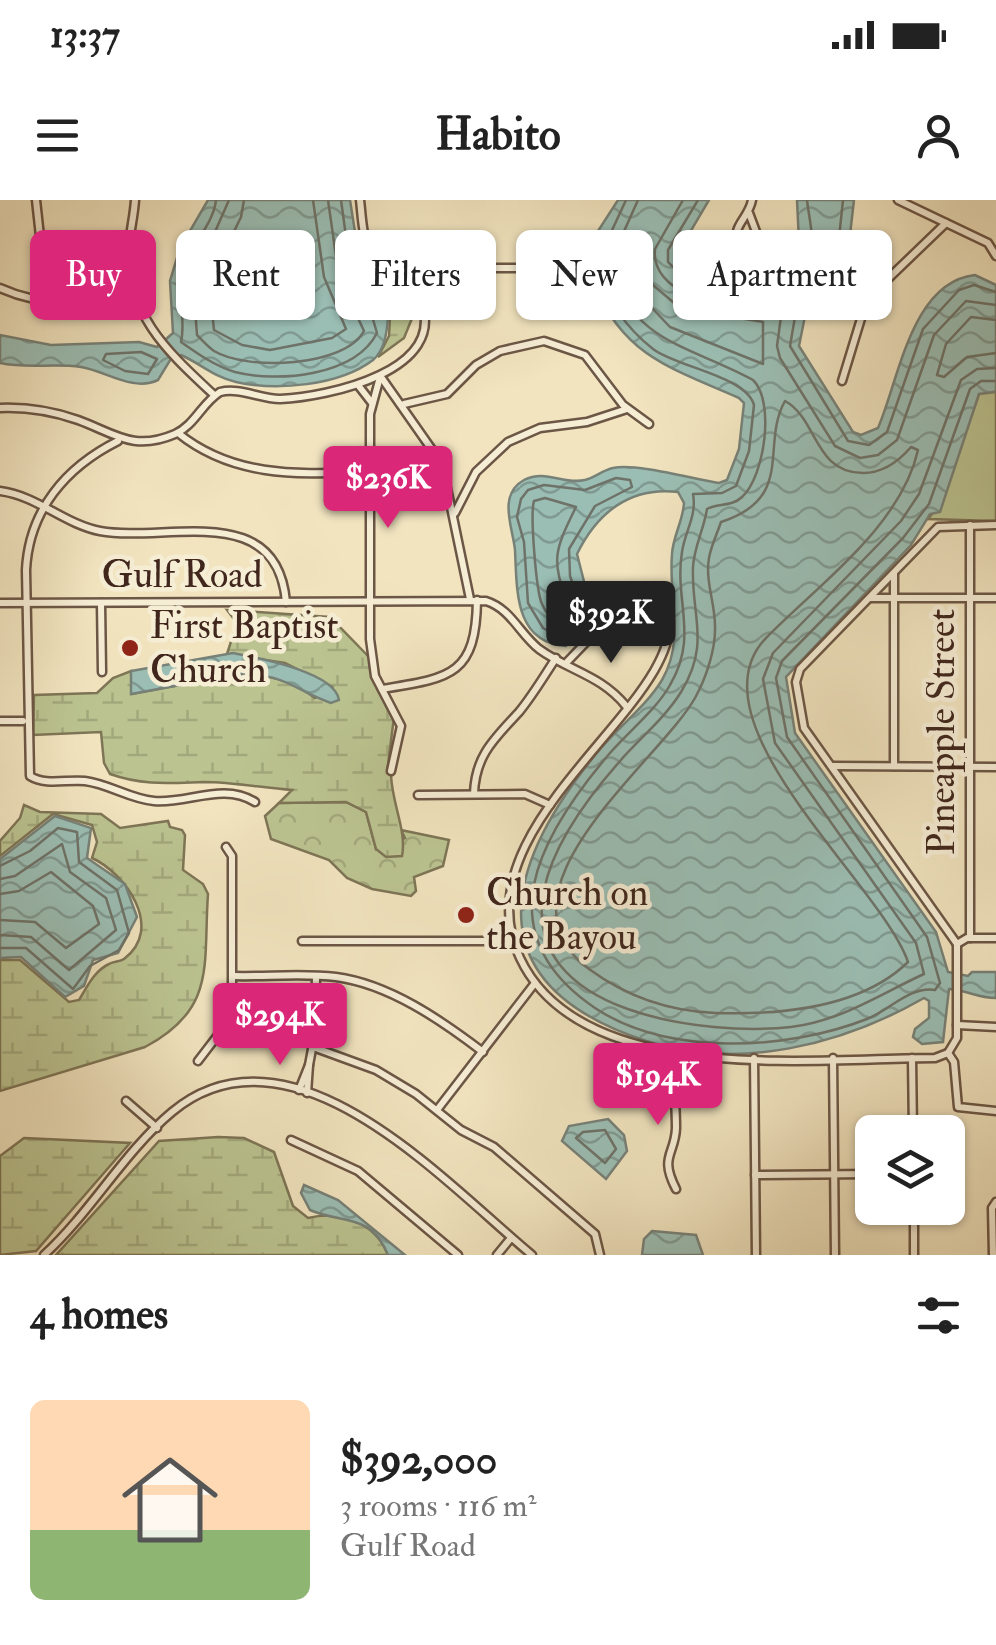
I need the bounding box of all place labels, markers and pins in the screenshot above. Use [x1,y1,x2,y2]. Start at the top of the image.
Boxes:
pin: $236K [318,446,458,531]
pin: $392K [541,581,681,666]
place label: First Baptist Church [150,602,339,694]
marker: First Baptist Church [119,637,141,659]
place label: Church on the Bayou [486,869,648,961]
marker: Church on the Bayou [455,904,477,926]
pin: $294K [210,983,350,1068]
pin: $194K [588,1043,728,1128]

